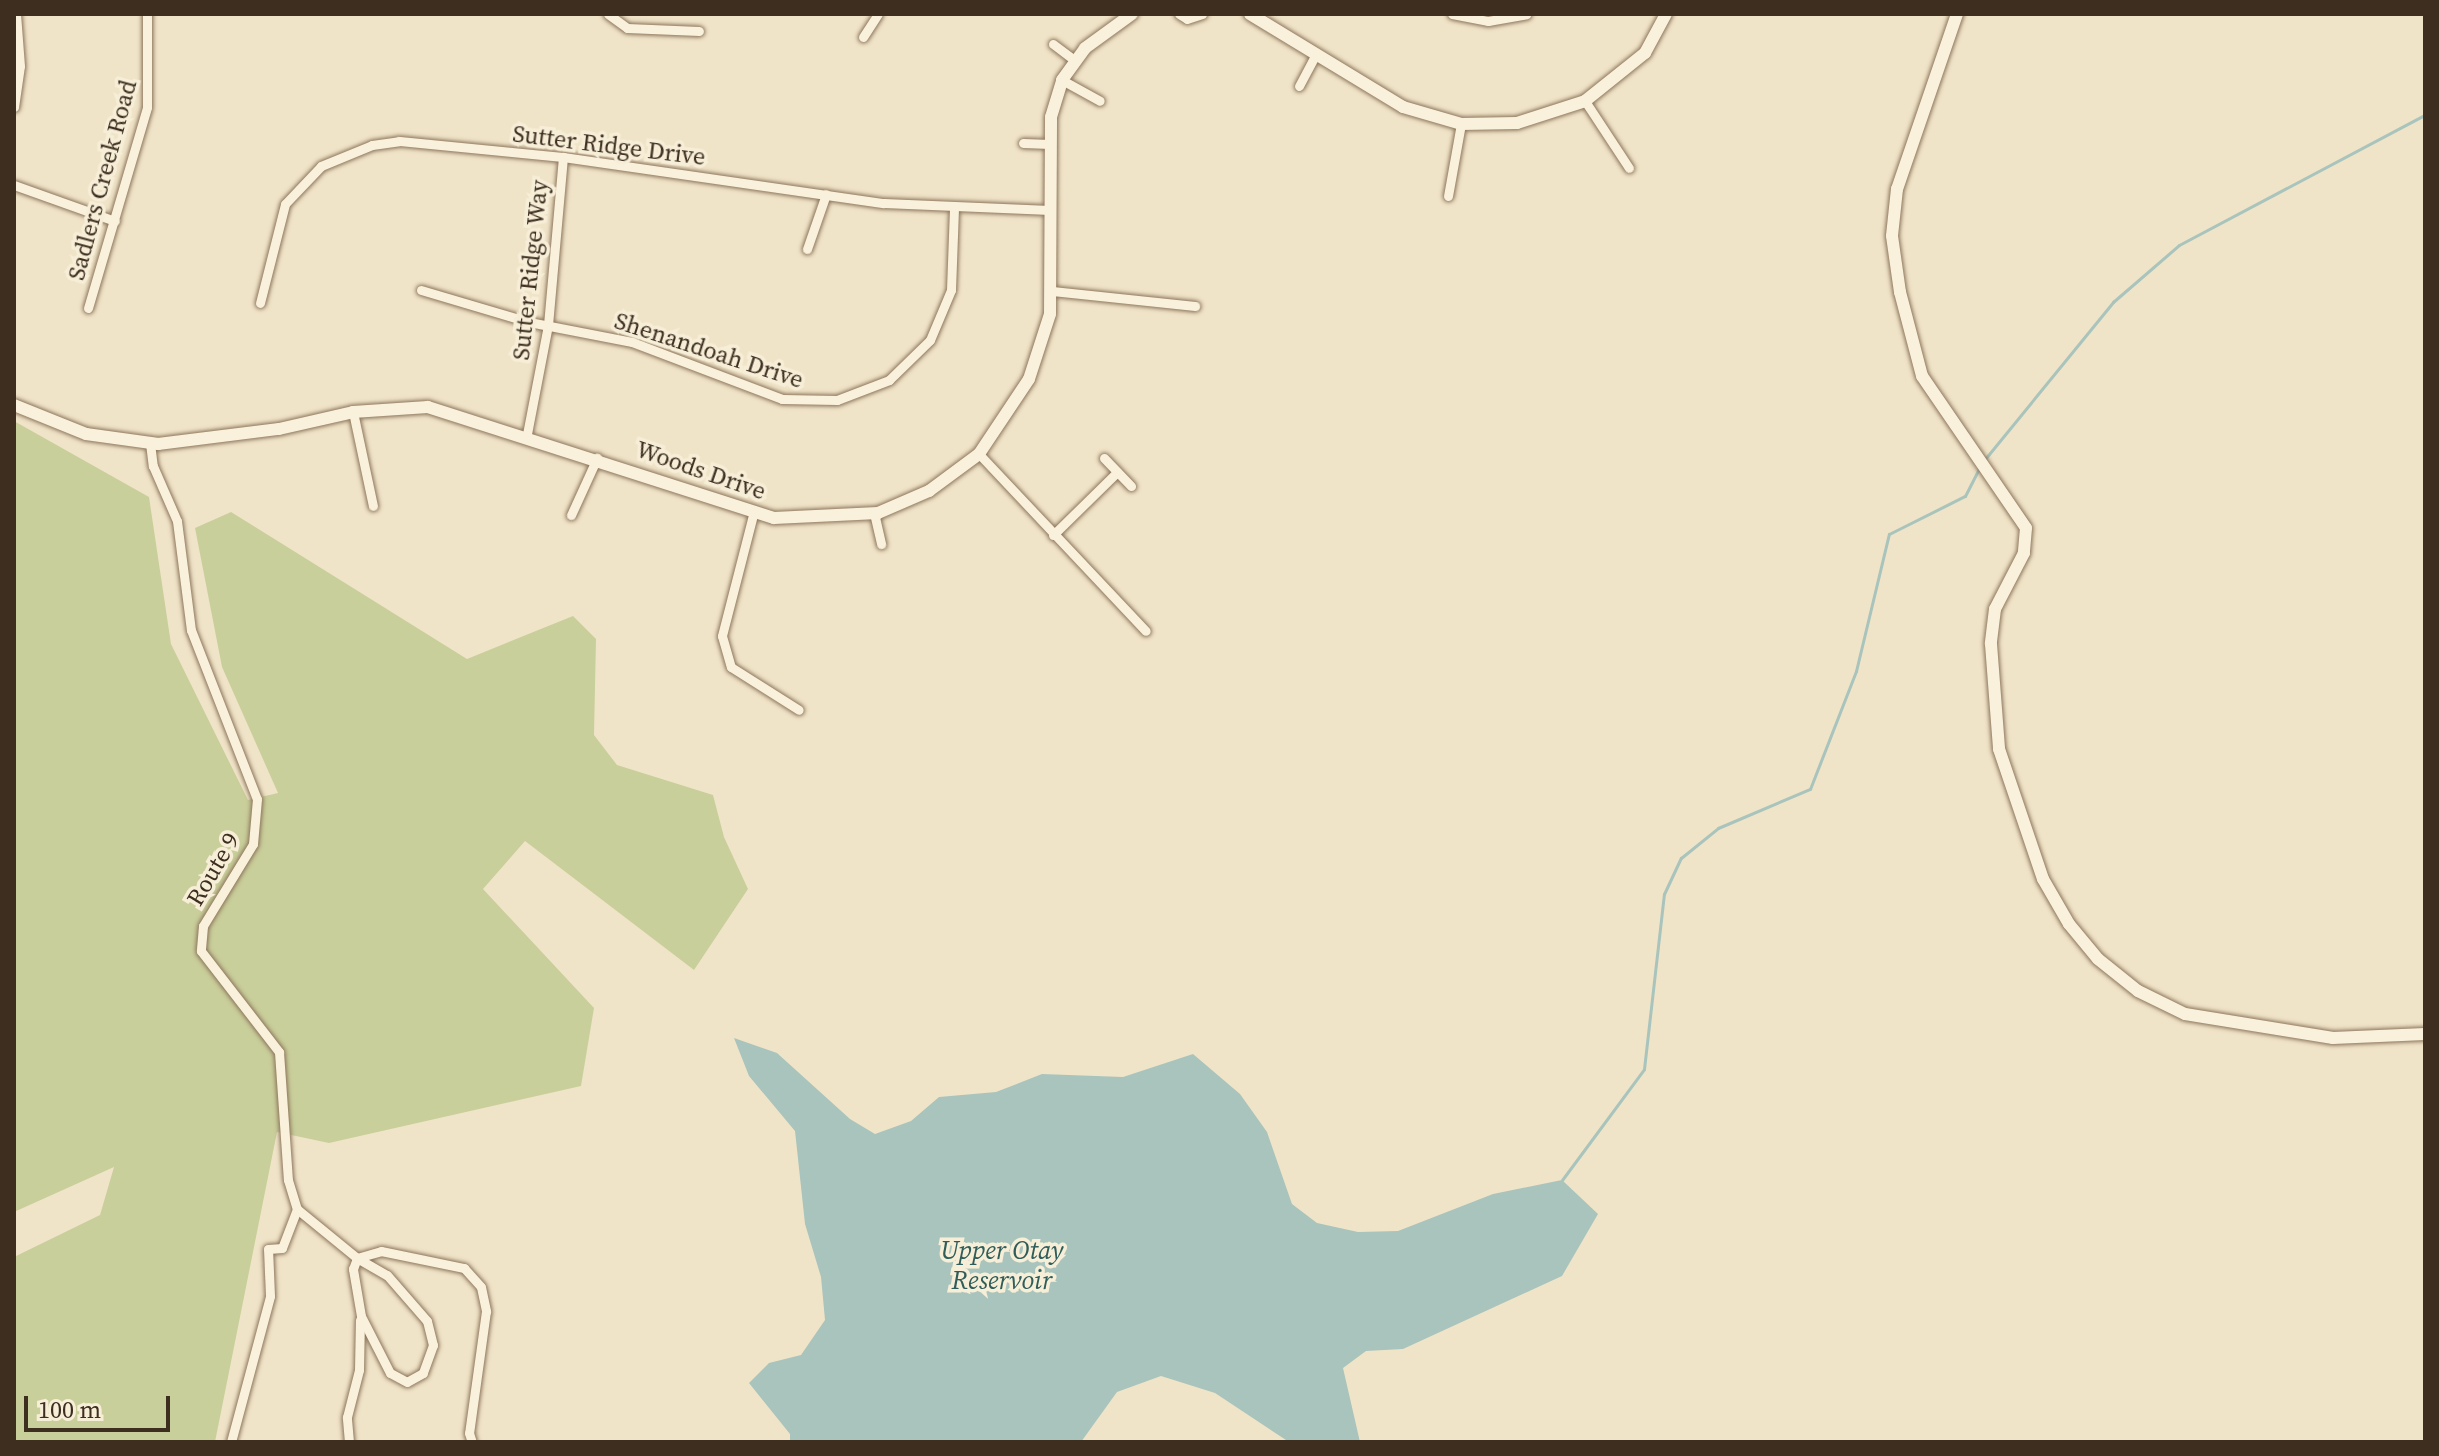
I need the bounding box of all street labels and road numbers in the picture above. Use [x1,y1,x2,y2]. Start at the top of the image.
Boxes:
street label: Sadlers Creek Road [61,77,143,283]
street label: Sutter Ridge Drive [511,119,707,171]
street label: Sutter Ridge Way [506,178,554,362]
street label: Shenandoah Drive [611,306,807,394]
street label: Woods Drive [632,434,770,506]
street label: Route 9 [181,827,245,911]

